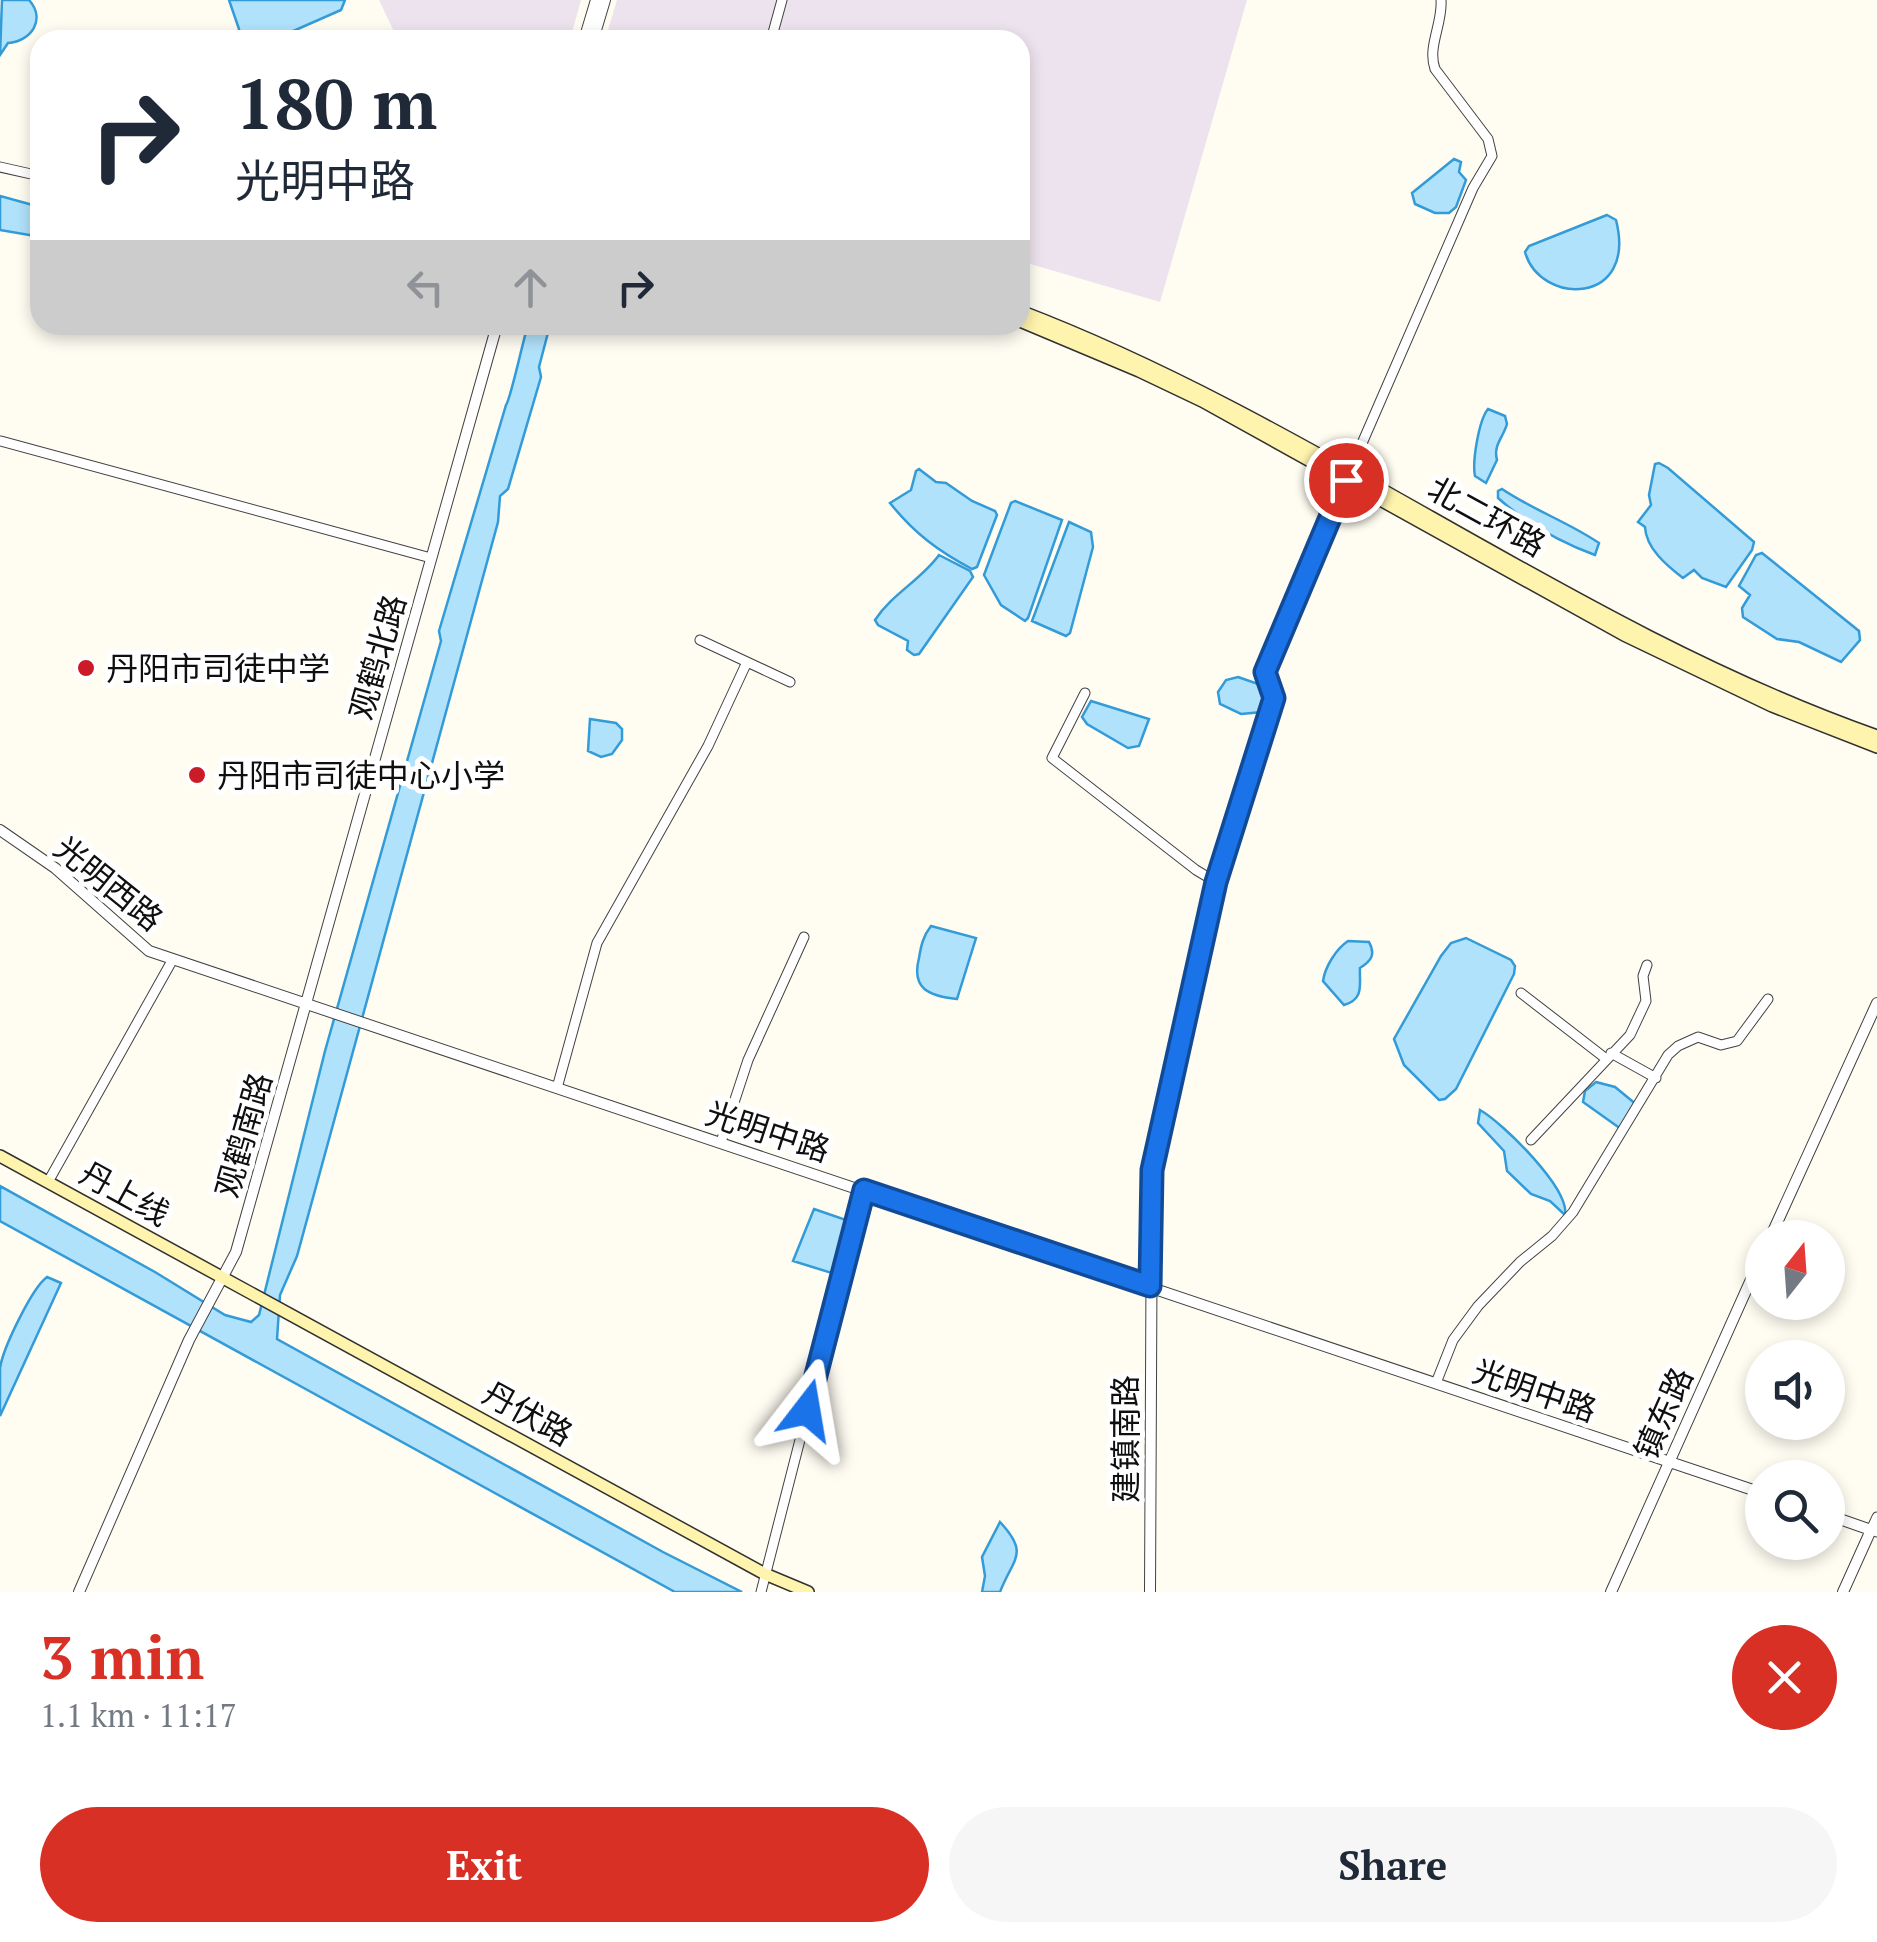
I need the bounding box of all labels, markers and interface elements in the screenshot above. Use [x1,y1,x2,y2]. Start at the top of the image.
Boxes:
text: 180 m [235,56,437,149]
icon: right [70,70,200,200]
text: 光明中路 [235,150,415,210]
icon: left [398,260,453,315]
icon: ahead [503,260,558,315]
icon: right [608,260,663,315]
pin [1304,438,1389,523]
icon: arrive [1319,453,1374,508]
street label: 北二环路 [1421,467,1553,565]
street label: 观鹤北路 [339,590,415,724]
place label: 丹阳市司徒中学 [106,647,330,689]
marker: 丹阳市司徒中学 [75,657,97,679]
place label: 丹阳市司徒中心小学 [217,754,505,796]
marker: 丹阳市司徒中心小学 [186,764,208,786]
street label: 光明西路 [46,826,172,940]
street label: 观鹤南路 [205,1068,281,1202]
street label: 光明中路 [701,1091,835,1171]
street label: 丹上线 [73,1151,177,1235]
north arrow [1745,1220,1845,1320]
map controls [1745,1220,1845,1560]
button: sound [1745,1340,1845,1440]
street label: 光明中路 [1468,1349,1602,1431]
position arrow [755,1358,859,1462]
street label: 镇东路 [1624,1361,1702,1465]
street label: 丹伏路 [476,1371,580,1455]
street label: 建镇南路 [1104,1375,1146,1503]
button: search [1745,1460,1845,1560]
text: 3 min [40,1617,204,1696]
button: close [1732,1625,1837,1730]
text: 1.1 km · 11:17 [40,1694,237,1736]
button: Exit [40,1807,929,1922]
button: Share [949,1807,1837,1922]

